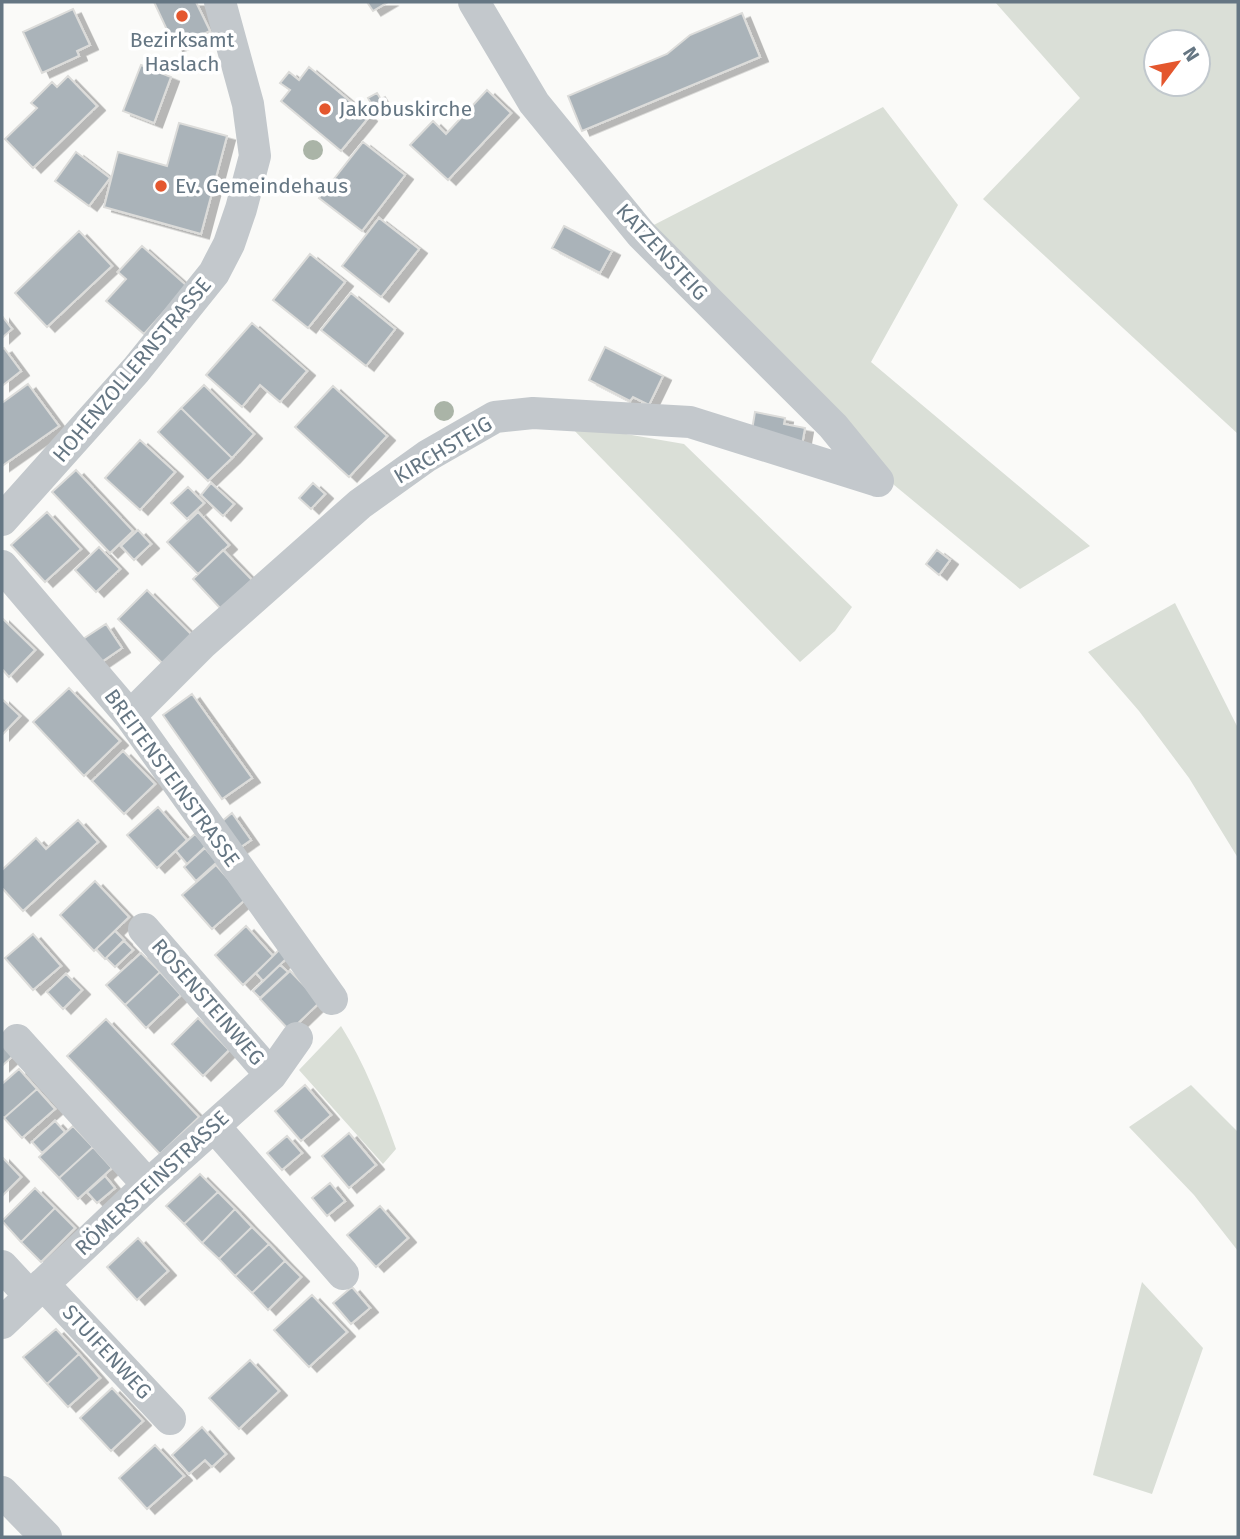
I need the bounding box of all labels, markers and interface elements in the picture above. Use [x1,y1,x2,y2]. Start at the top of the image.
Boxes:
marker: Bezirksamt Haslach [174,8,190,24]
place label: Bezirksamt Haslach [130,27,235,77]
north arrow [1142,28,1212,98]
text: N [1178,43,1204,66]
place label: Jakobuskirche [339,96,472,122]
marker: Jakobuskirche [317,101,333,117]
place label: Ev. Gemeindehaus [175,173,348,199]
marker: Ev. Gemeindehaus [153,178,169,194]
street label: KATZENSTEIG [611,198,713,306]
street label: HOHENZOLLERNSTRASSE [47,272,217,468]
street label: KIRCHSTEIG [389,411,497,489]
street label: BREITENSTEINSTRASSE [99,684,245,872]
street label: ROSENSTEINWEG [146,933,270,1071]
street label: RÖMERSTEINSTRASSE [70,1105,234,1261]
street label: STUIFENWEG [57,1299,157,1405]

